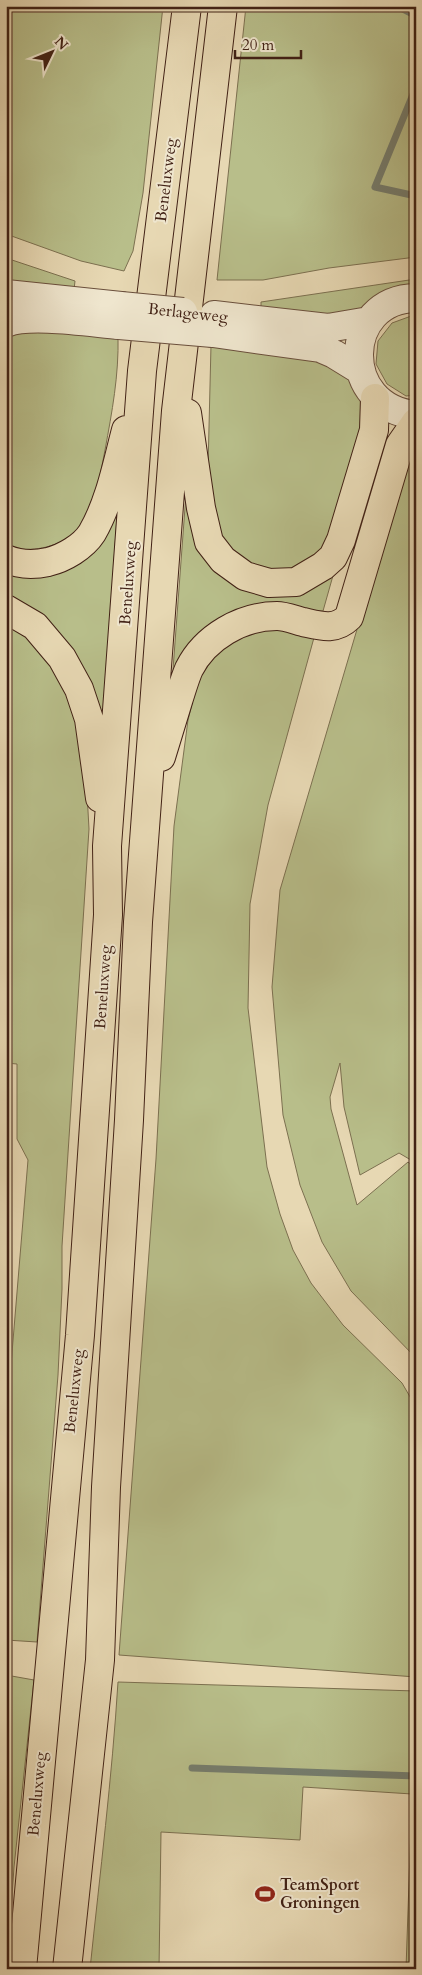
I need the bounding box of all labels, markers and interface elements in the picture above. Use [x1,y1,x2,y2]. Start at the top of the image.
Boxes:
north arrow [28,28,78,78]
scale bar [235,28,301,60]
text: N [50,33,72,54]
text: 20 m [242,35,274,55]
street label: Beneluxweg [150,137,182,223]
street label: Berlageweg [147,298,229,328]
street label: Beneluxweg [114,540,142,626]
street label: Beneluxweg [89,944,117,1030]
street label: Beneluxweg [59,1348,89,1434]
street label: Beneluxweg [22,1751,52,1837]
place label: TeamSport Groningen [280,1874,361,1914]
sports icon: TeamSport Groningen [254,1883,276,1905]

